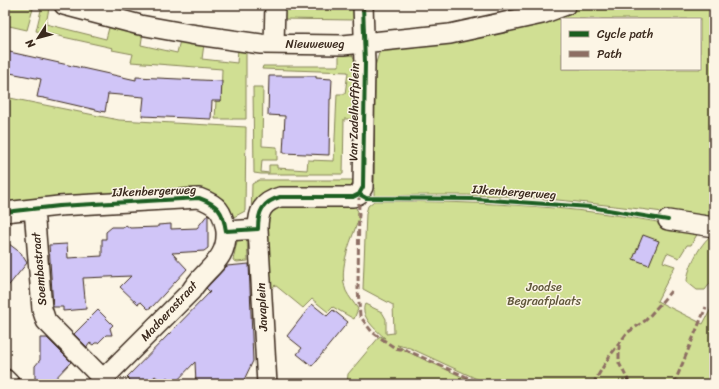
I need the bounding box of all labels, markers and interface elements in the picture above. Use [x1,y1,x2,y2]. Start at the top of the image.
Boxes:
north arrow [18,18,58,58]
legend [561,18,701,70]
text: Cycle path [597,23,653,45]
street label: Nieuweweg [285,33,345,55]
text: N [20,35,41,53]
text: Path [597,43,622,65]
street label: Van Zadelhoffplein [342,62,366,161]
street label: IJkenbergerweg [470,178,557,206]
street label: IJkenbergerweg [111,179,196,203]
street label: Soembastraat [25,230,53,307]
street label: Madoerastraat [135,275,204,347]
park label: Joodse Begraafplaats [507,276,582,312]
street label: Javaplein [250,282,274,333]

